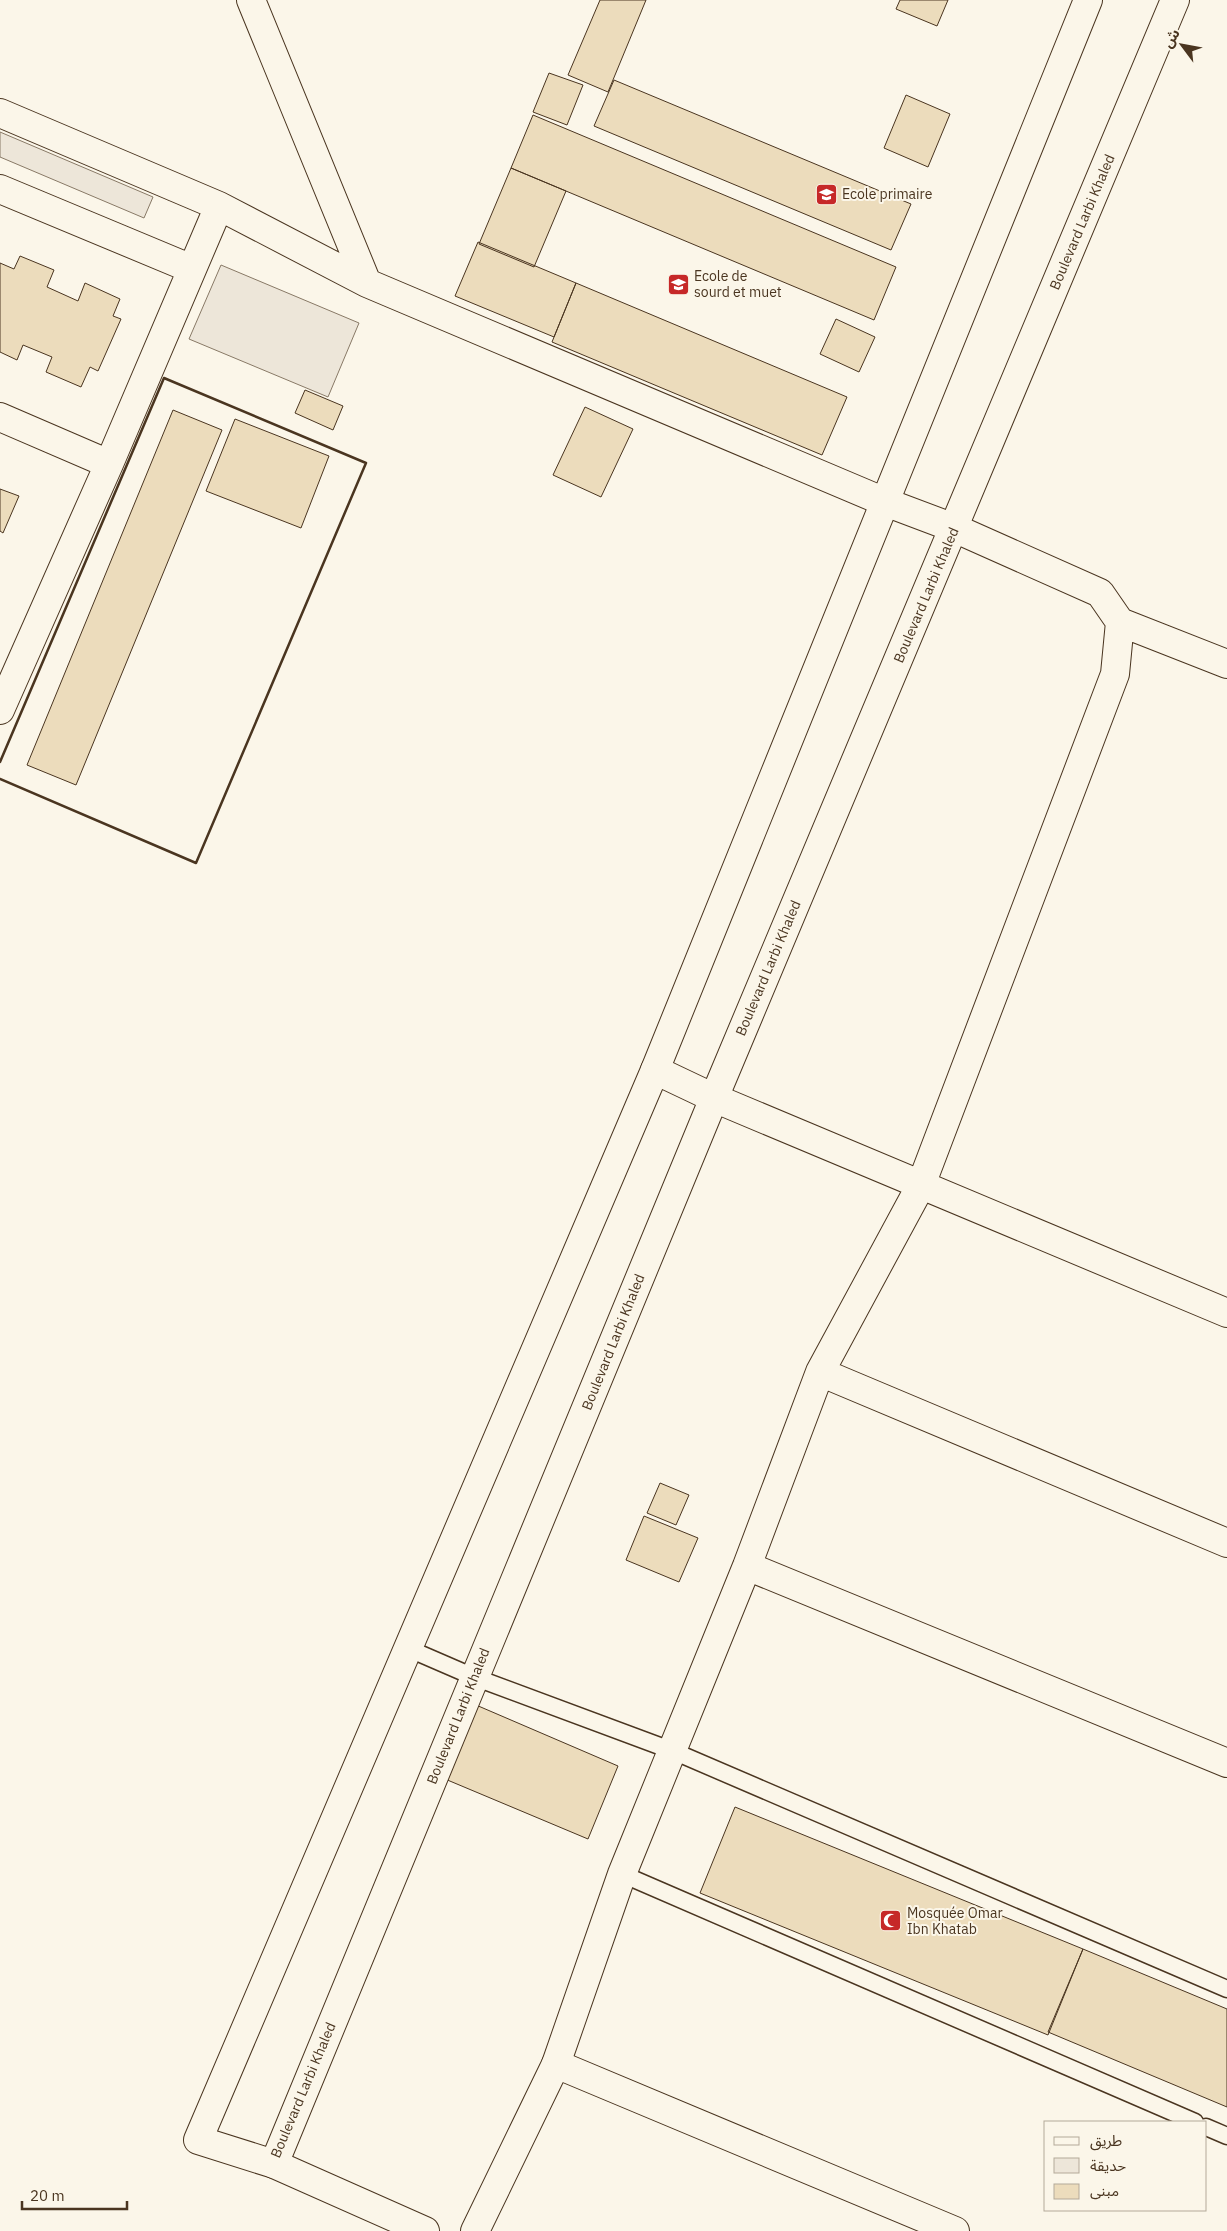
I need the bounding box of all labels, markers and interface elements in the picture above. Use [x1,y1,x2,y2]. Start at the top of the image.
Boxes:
north arrow [1157,20,1207,70]
text: ش [1158,25,1184,51]
street label: Boulevard Larbi Khaled [1045,152,1119,292]
school or university icon: Ecole primaire [814,182,838,206]
place label: Ecole primaire [842,185,933,203]
place label: Ecole de sourd et muet [694,267,782,301]
school or university icon: Ecole de sourd et muet [666,272,690,296]
street label: Boulevard Larbi Khaled [889,525,963,665]
street label: Boulevard Larbi Khaled [731,898,805,1038]
street label: Boulevard Larbi Khaled [577,1271,649,1413]
street label: Boulevard Larbi Khaled [422,1645,494,1787]
place label: Mosquée Omar Ibn Khatab [907,1904,1003,1938]
mosque icon: Mosquée Omar Ibn Khatab [879,1909,903,1933]
street label: Boulevard Larbi Khaled [266,2020,340,2160]
legend [1044,2121,1207,2211]
text: طريق [1090,2131,1122,2151]
text: حديقة [1090,2156,1126,2175]
scale bar [22,2178,128,2210]
text: مبنى [1090,2181,1119,2200]
text: 20 m [30,2186,65,2205]

